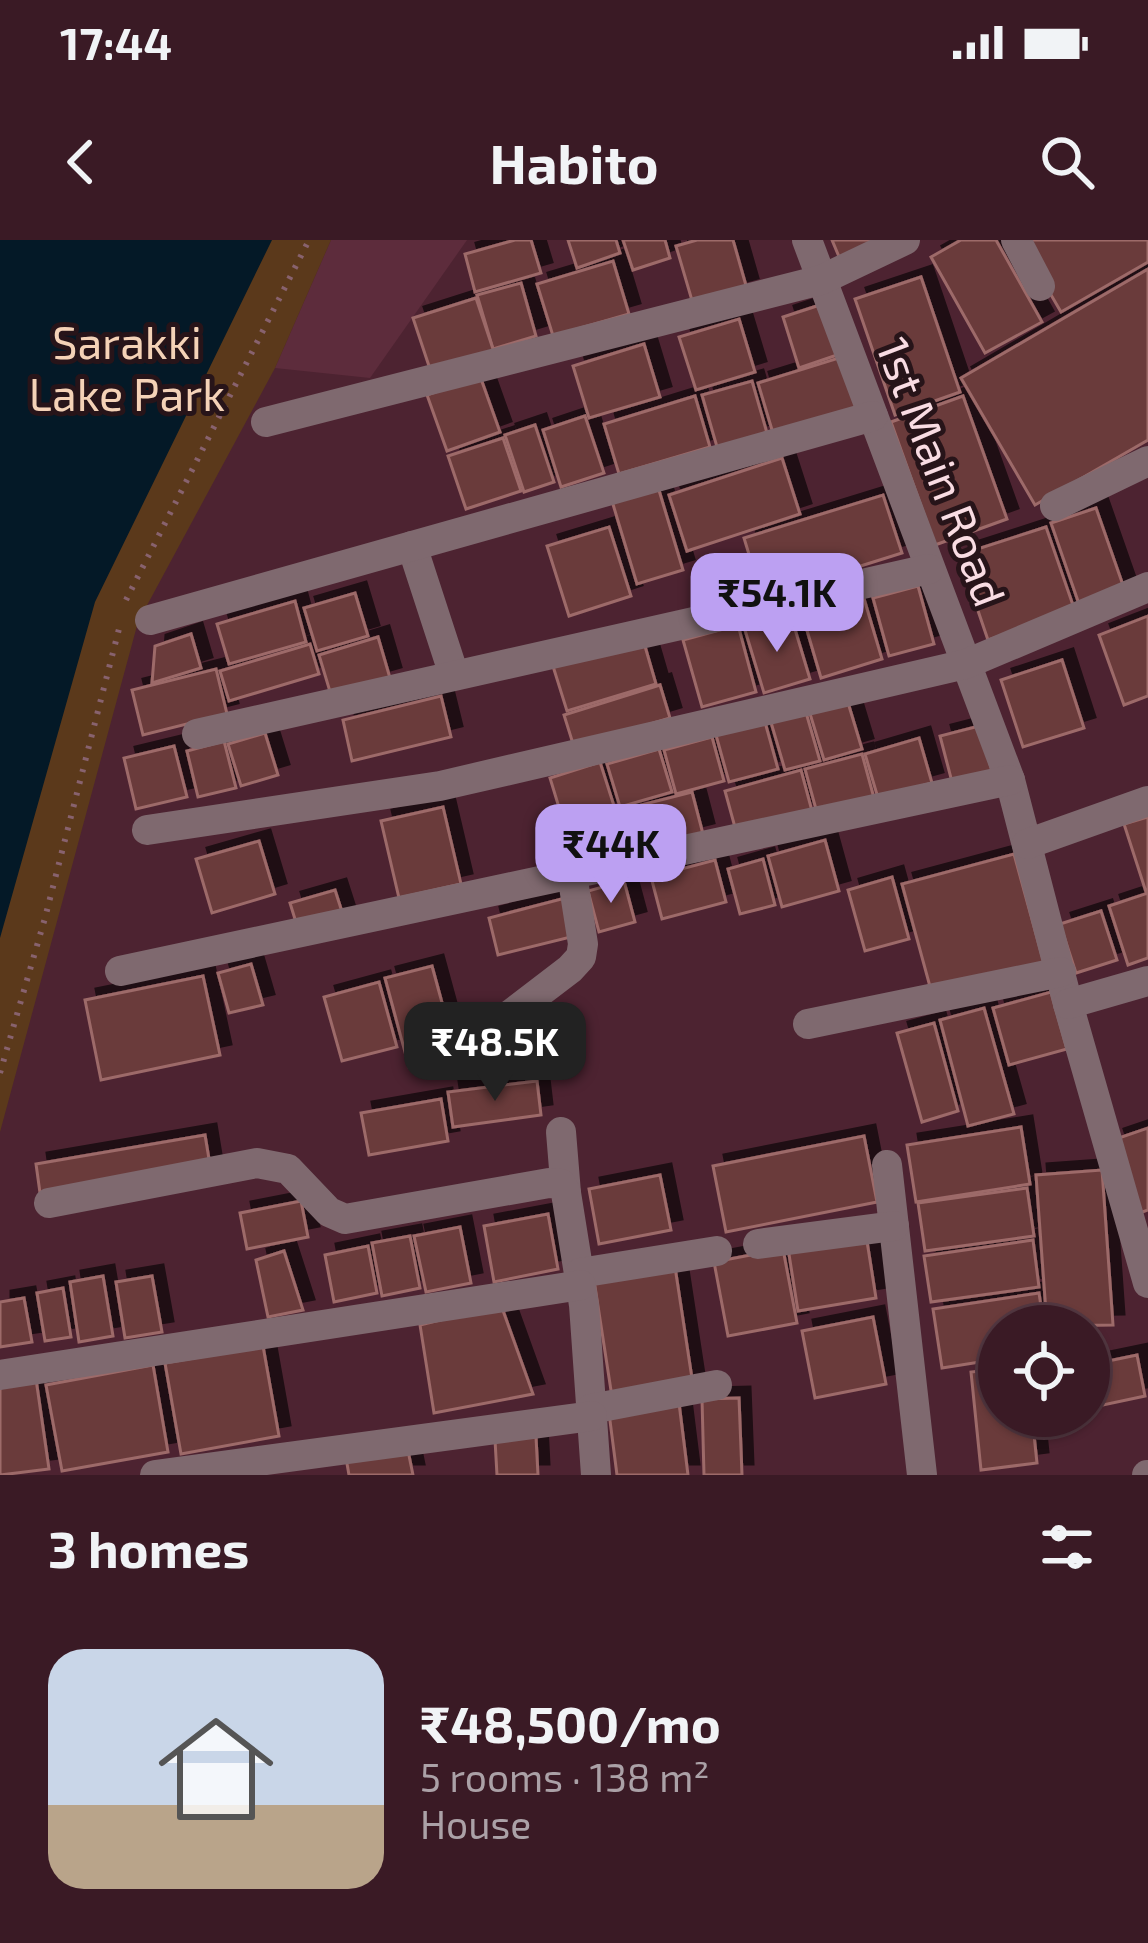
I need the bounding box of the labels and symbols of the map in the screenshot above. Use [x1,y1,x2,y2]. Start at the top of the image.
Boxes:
park label: Sarakki Lake Park [29,314,225,420]
street label: 1st Main Road [867,329,1019,613]
pin: ₹54.1K [679,553,875,655]
pin: ₹44K [540,804,682,906]
pin: ₹48.5K [397,1002,593,1104]

